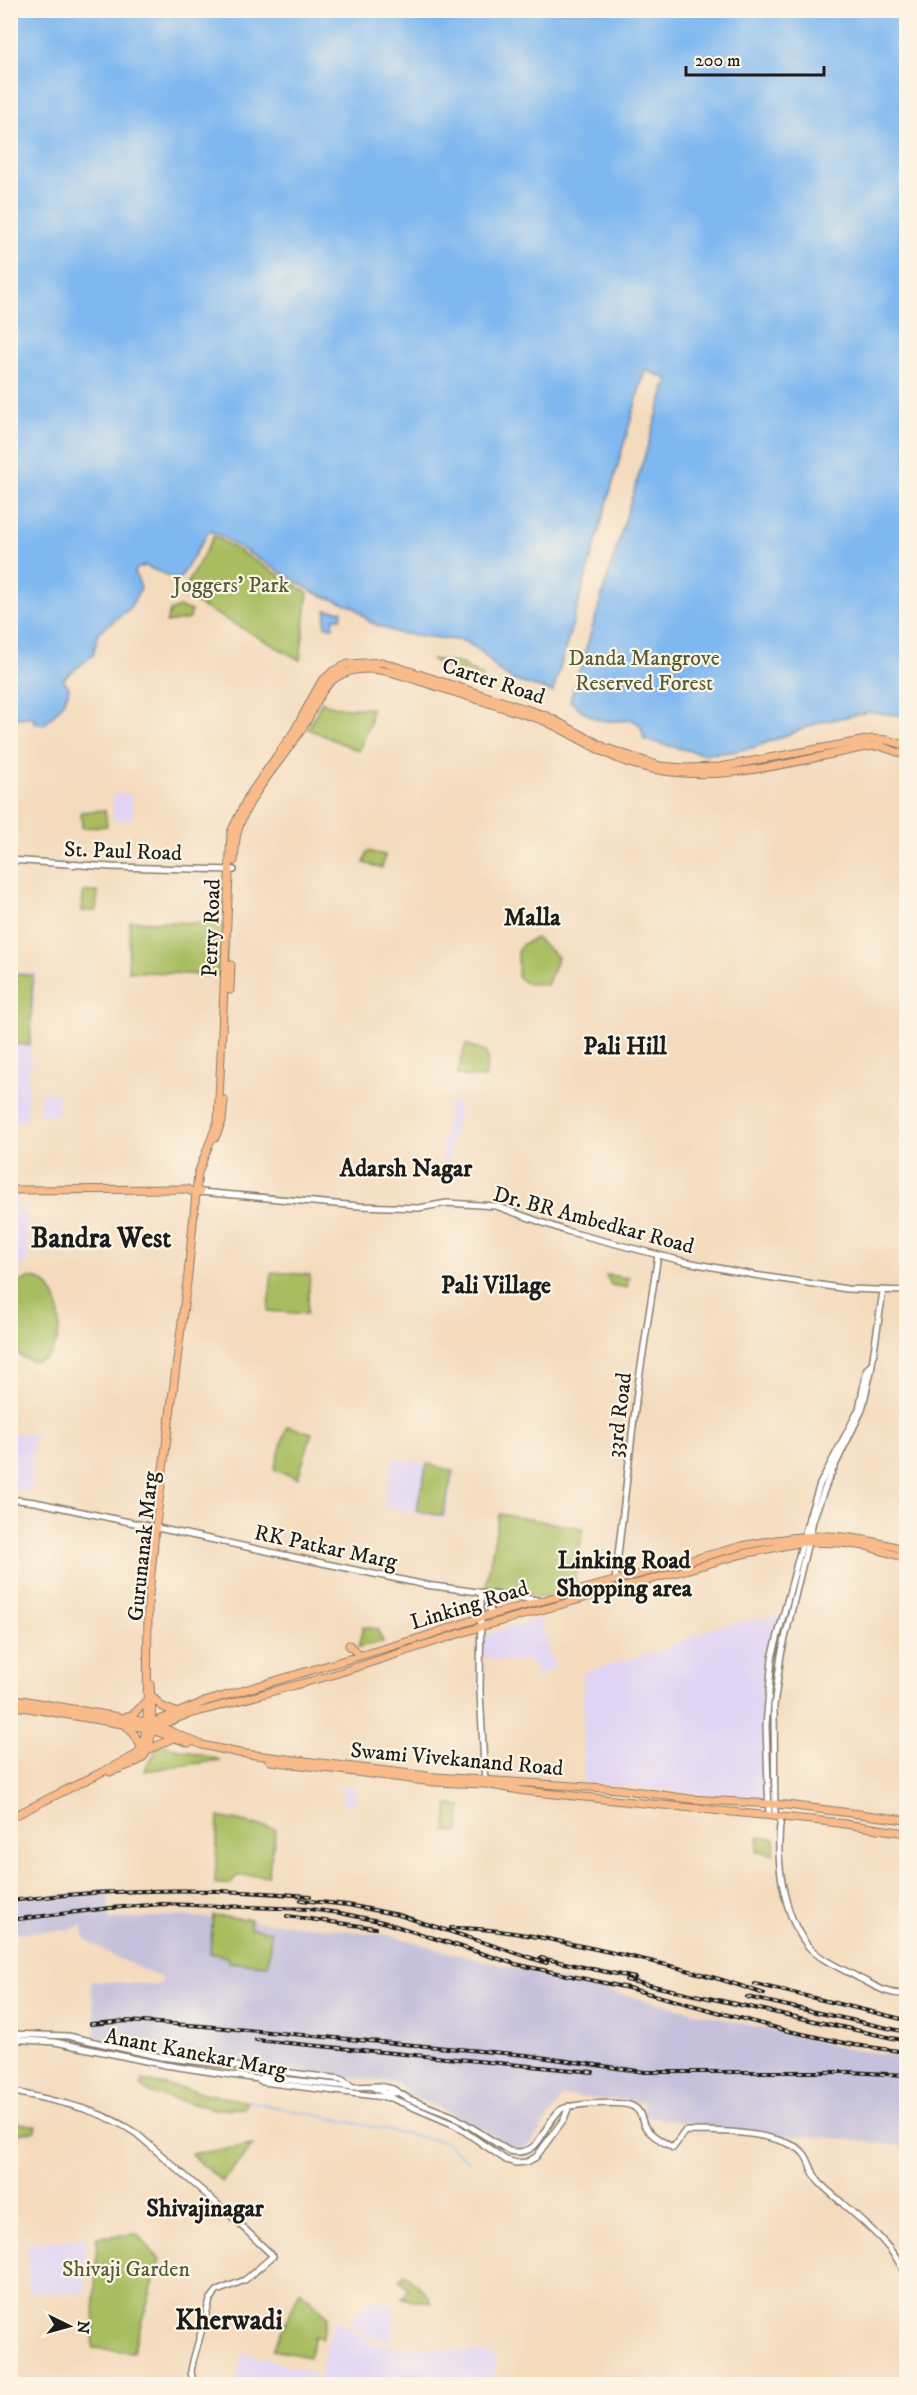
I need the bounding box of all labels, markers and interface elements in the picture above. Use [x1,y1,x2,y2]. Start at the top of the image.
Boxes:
scale bar [686,39,824,77]
text: 200 m [695,50,741,72]
park label: Joggers' Park [171,572,289,599]
park label: Danda Mangrove Reserved Forest [568,645,720,697]
street label: Carter Road [439,652,549,711]
street label: St. Paul Road [63,836,182,867]
street label: Perry Road [196,878,227,978]
district label: Malla [504,903,561,933]
district label: Pali Hill [583,1032,668,1062]
district label: Adarsh Nagar [339,1154,473,1184]
street label: Dr. BR Ambedkar Road [490,1181,697,1260]
district label: Bandra West [31,1221,171,1256]
district label: Pali Village [441,1271,551,1301]
street label: 33rd Road [601,1371,638,1459]
street label: Gurunanak Marg [122,1470,165,1622]
street label: RK Patkar Marg [252,1519,400,1576]
district label: Linking Road Shopping area [556,1546,693,1604]
street label: Linking Road [407,1575,532,1636]
street label: Swami Vivekanand Road [349,1737,564,1782]
street label: Anant Kanekar Marg [102,2023,289,2084]
district label: Shivajinagar [146,2194,265,2224]
park label: Shivaji Garden [62,2256,190,2283]
north arrow [39,2296,99,2356]
district label: Kherwadi [175,2303,283,2338]
text: N [72,2320,93,2335]

